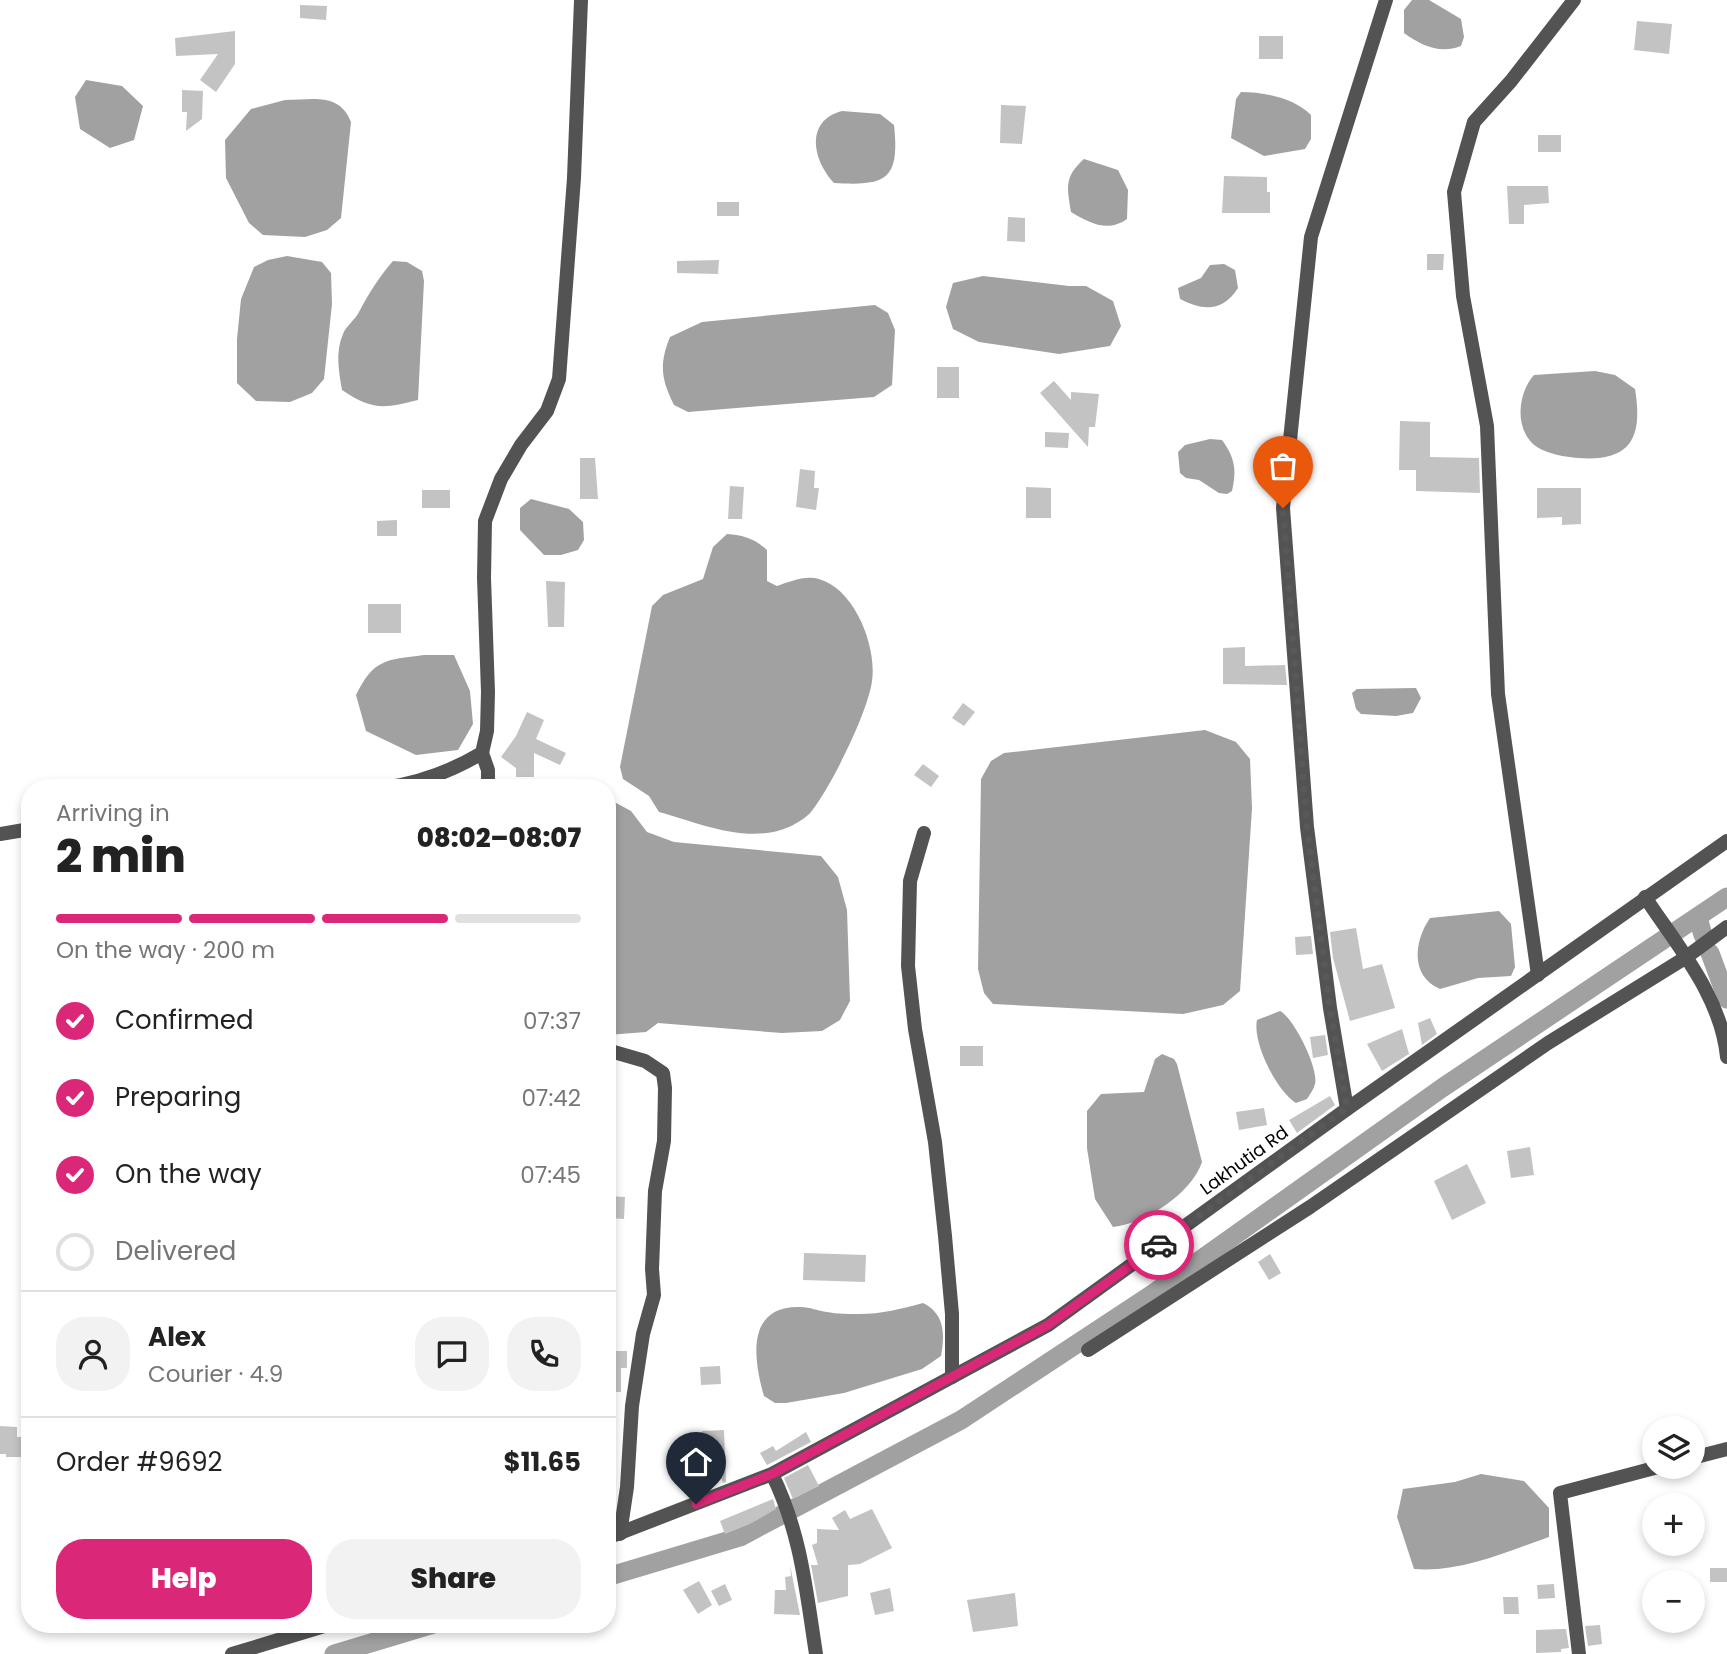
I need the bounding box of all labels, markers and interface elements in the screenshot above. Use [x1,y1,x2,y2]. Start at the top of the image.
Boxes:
pin [1253,436,1313,508]
icon: bag [1264,447,1302,485]
text: Arriving in [56,797,170,829]
text: 08:02–08:07 [417,820,581,856]
text: 2 min [56,824,186,888]
text: On the way · 200 m [56,934,275,966]
icon: check [56,1002,94,1040]
text: Confirmed [115,1002,253,1038]
text: 07:37 [523,1005,581,1037]
icon: check [56,1079,94,1117]
text: Preparing [115,1079,241,1115]
text: 07:42 [521,1082,581,1114]
street label: Lakhutia Rd [1195,1120,1293,1200]
icon: check [56,1156,94,1194]
text: On the way [115,1156,262,1192]
text: 07:45 [520,1159,581,1191]
courier [1124,1210,1194,1280]
icon: car [1140,1226,1178,1264]
text: Delivered [115,1233,236,1269]
button: person [56,1317,130,1391]
button: chat [415,1317,489,1391]
button: phone [507,1317,581,1391]
text: Alex [148,1319,206,1355]
text: Courier · 4.9 [148,1358,283,1390]
map controls [1642,1416,1705,1633]
button: layers [1642,1416,1705,1479]
pin [666,1432,726,1504]
icon: home [677,1443,715,1481]
text: Order #9692 [56,1444,223,1480]
text: $11.65 [504,1444,581,1480]
button: + [1642,1493,1705,1556]
button: Help [56,1539,312,1619]
button: Share [326,1539,581,1619]
button: − [1642,1570,1705,1633]

